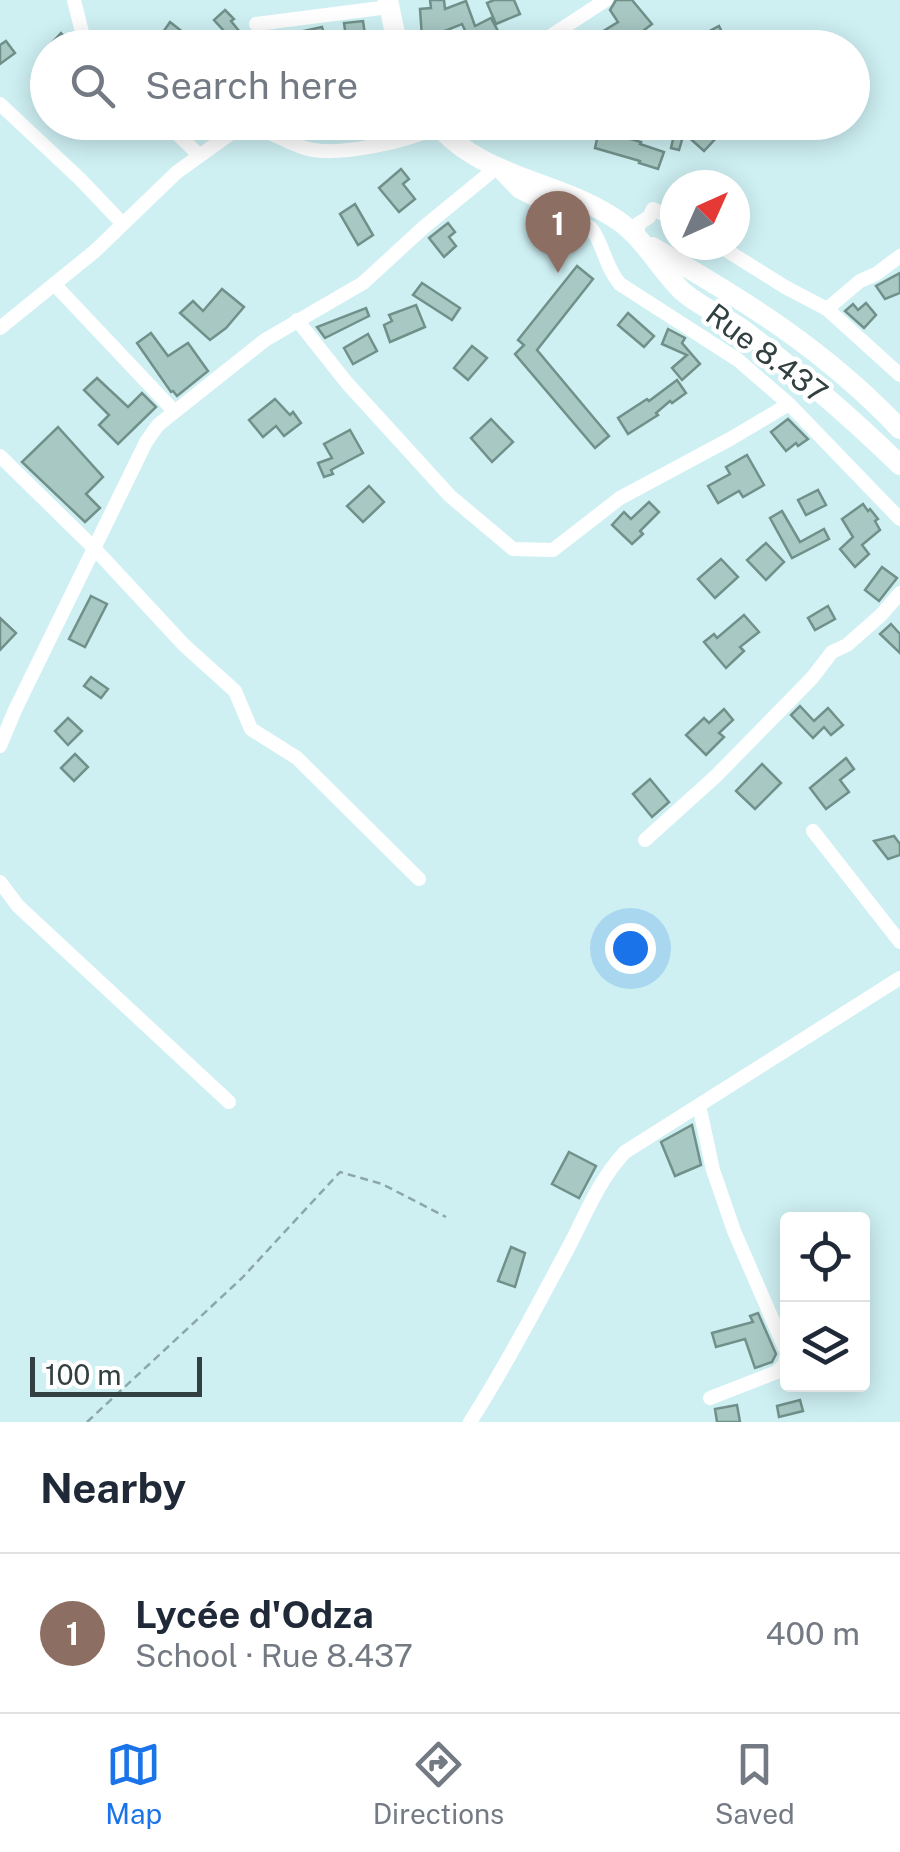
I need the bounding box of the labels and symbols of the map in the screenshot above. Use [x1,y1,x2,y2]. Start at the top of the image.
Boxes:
north arrow [660,170,750,260]
pin: 1 [526,190,590,273]
street label: Rue 8.437 [699,296,835,410]
your location [605,923,656,974]
scale bar [30,1352,202,1396]

